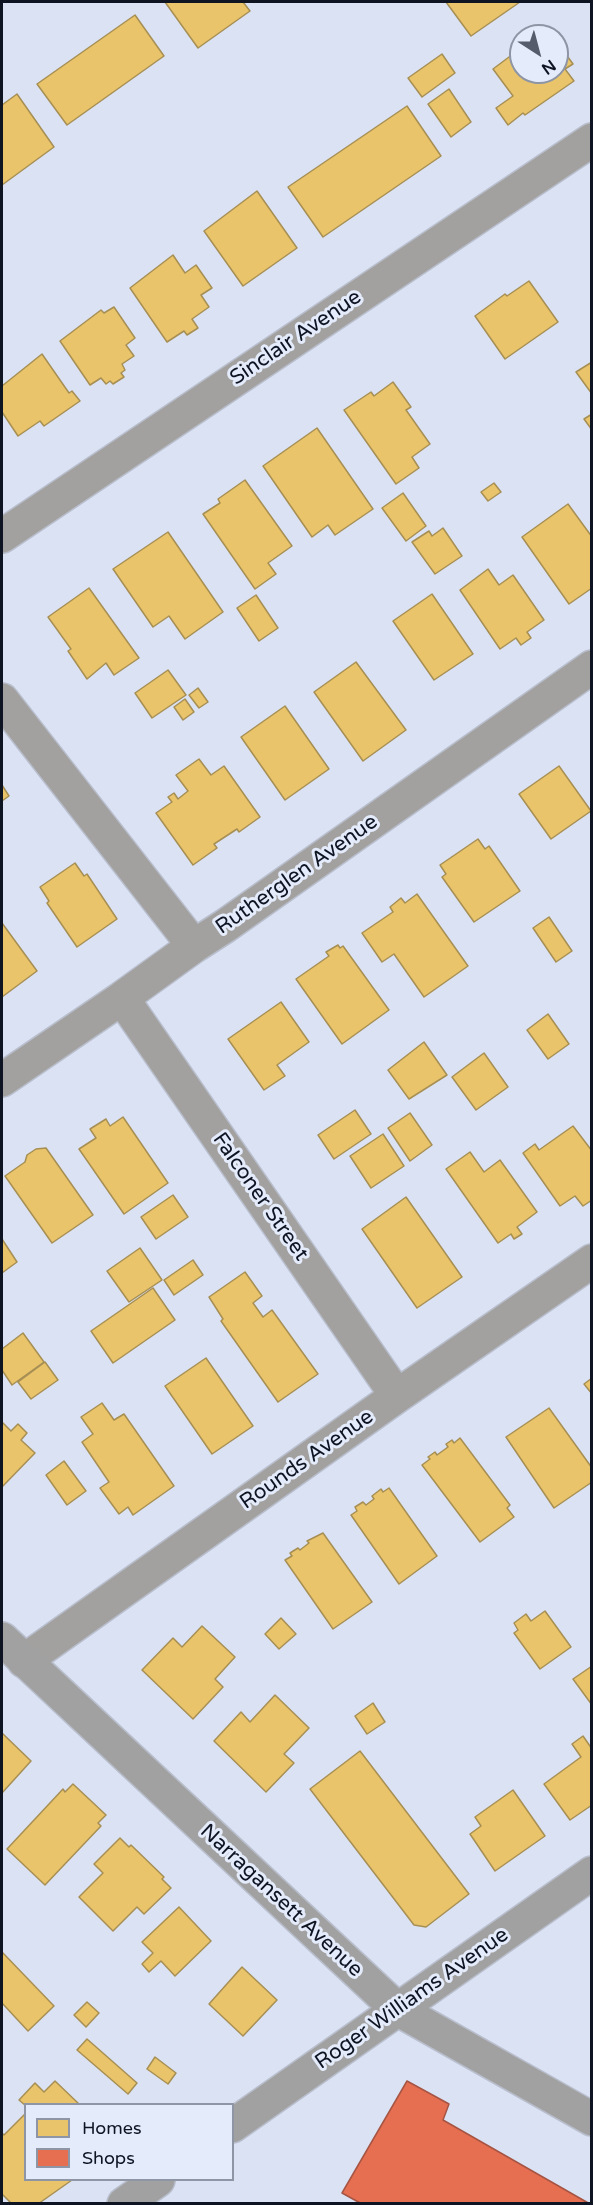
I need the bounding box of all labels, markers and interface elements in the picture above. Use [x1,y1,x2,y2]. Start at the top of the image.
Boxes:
north arrow [509,24,569,84]
text: N [537,55,559,79]
street label: Sinclair Avenue [226,285,366,391]
street label: Rutherglen Avenue [211,810,383,940]
street label: Falconer Street [207,1128,313,1266]
street label: Rounds Avenue [235,1405,379,1515]
street label: Narragansett Avenue [195,1819,367,1983]
street label: Roger Williams Avenue [311,1923,513,2075]
legend [24,2103,234,2181]
text: Homes [82,2117,142,2139]
text: Shops [82,2147,135,2169]

